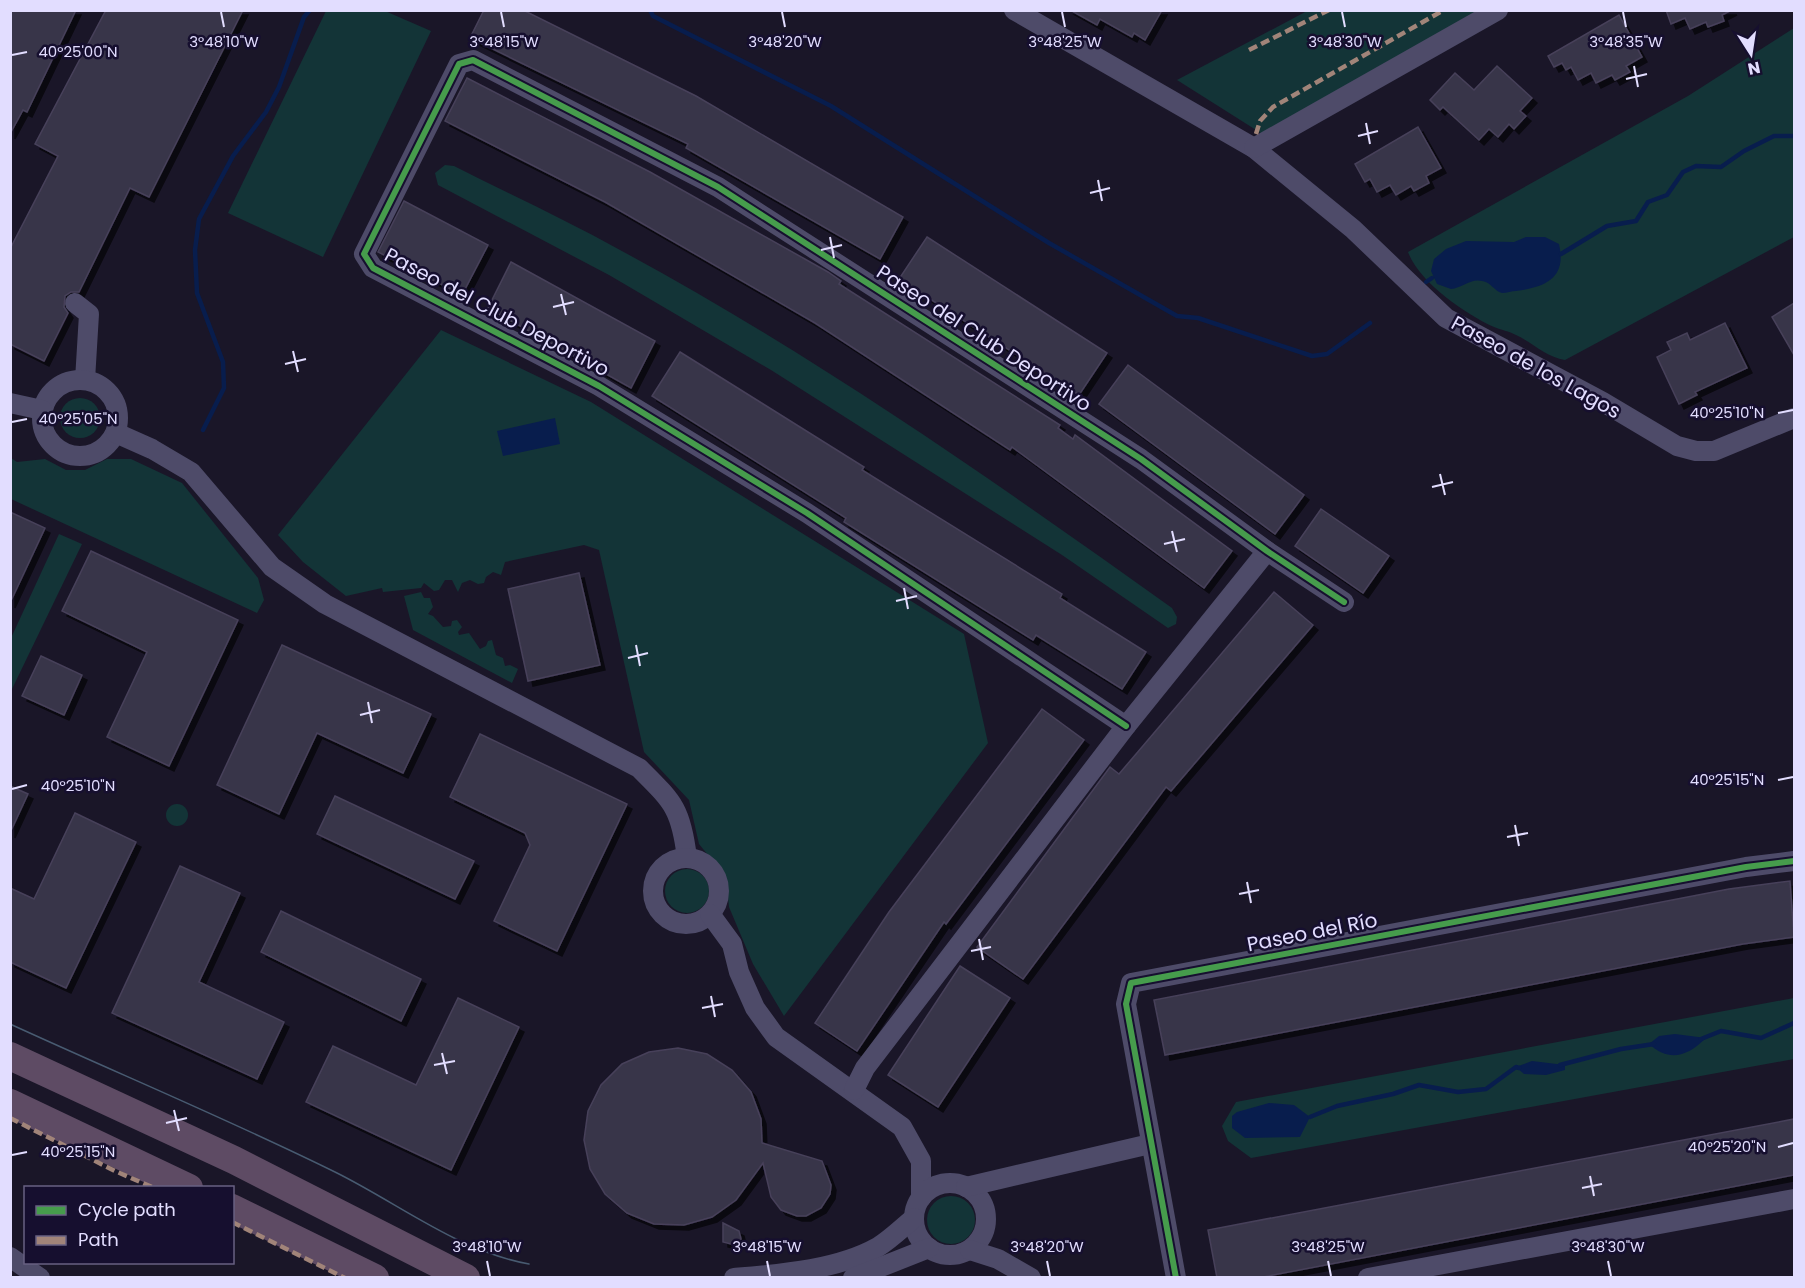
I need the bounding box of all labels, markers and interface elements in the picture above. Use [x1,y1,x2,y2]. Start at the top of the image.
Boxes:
north arrow [1721,24,1781,84]
text: 3°48'10"W [189,31,259,52]
text: 3°48'15"W [469,31,539,52]
text: 3°48'20"W [748,31,822,52]
text: 3°48'25"W [1028,31,1102,52]
text: 3°48'30"W [1308,31,1382,52]
text: 3°48'35"W [1589,31,1663,52]
text: 40°25'00"N [38,41,118,62]
text: N [1746,56,1762,81]
street label: Paseo del Club Deportivo [380,241,614,383]
street label: Paseo del Club Deportivo [871,258,1097,418]
street label: Paseo de los Lagos [1446,309,1626,425]
text: 40°25'10"N [1690,402,1764,423]
text: 40°25'05"N [38,408,118,429]
text: 40°25'15"N [1690,769,1764,790]
text: 40°25'10"N [41,775,115,796]
street label: Paseo del Río [1244,906,1380,958]
text: 40°25'20"N [1688,1136,1766,1157]
text: 40°25'15"N [41,1141,115,1162]
legend [24,1186,234,1264]
text: Cycle path [78,1197,176,1222]
text: Path [78,1227,119,1252]
text: 3°48'10"W [452,1236,522,1257]
text: 3°48'15"W [732,1236,802,1257]
text: 3°48'20"W [1010,1236,1084,1257]
text: 3°48'25"W [1291,1236,1365,1257]
text: 3°48'30"W [1571,1236,1645,1257]

